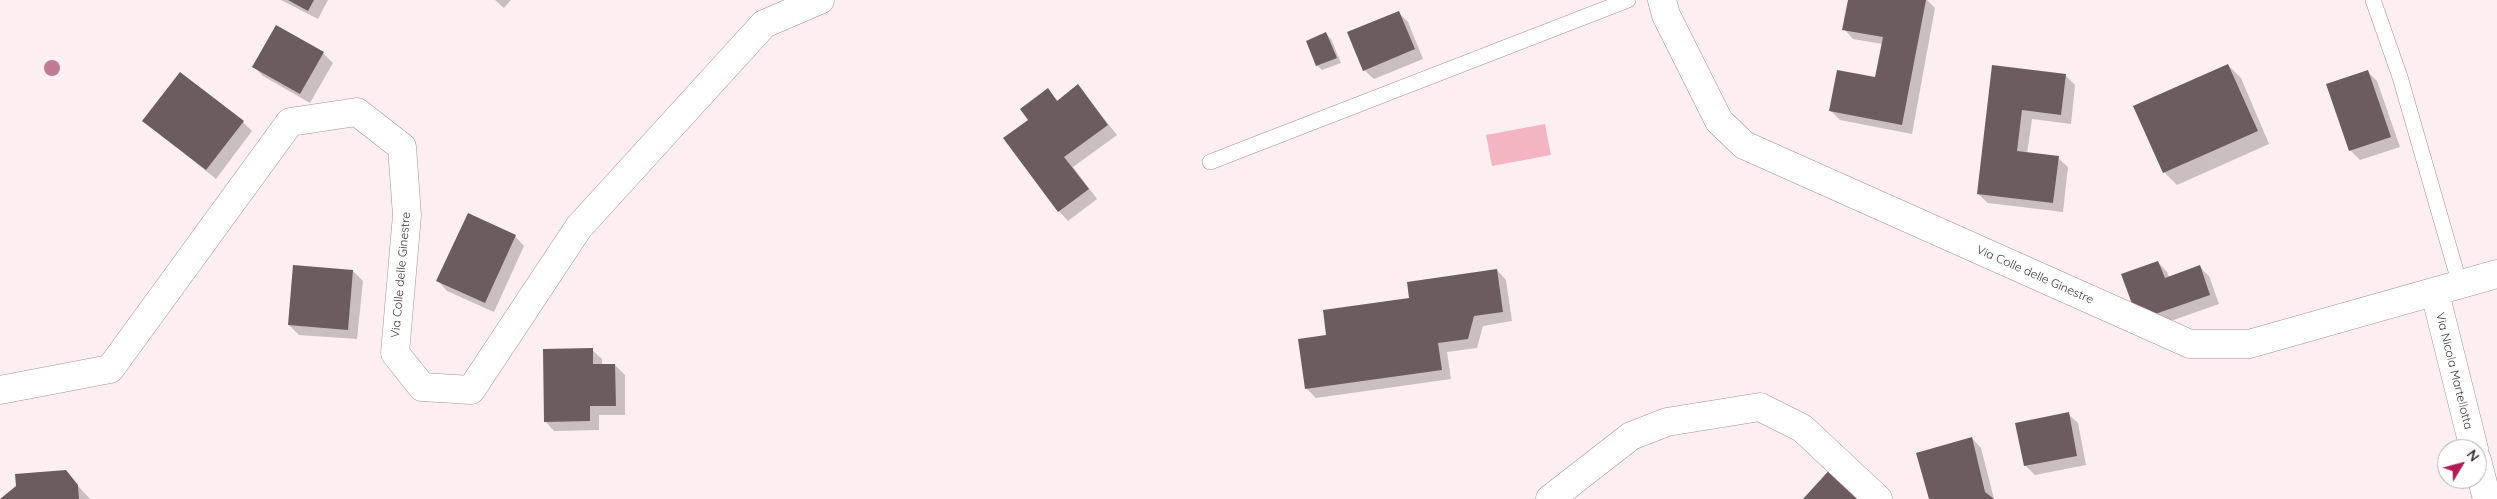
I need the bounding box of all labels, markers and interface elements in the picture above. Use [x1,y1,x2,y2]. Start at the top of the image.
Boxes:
street label: Via Colle delle Ginestre [388,211,414,339]
street label: Via Colle delle Ginestre [1974,243,2096,307]
street label: Via Nicola Martellotta [2433,311,2475,431]
north arrow [2437,439,2487,489]
text: N [2463,446,2483,465]

